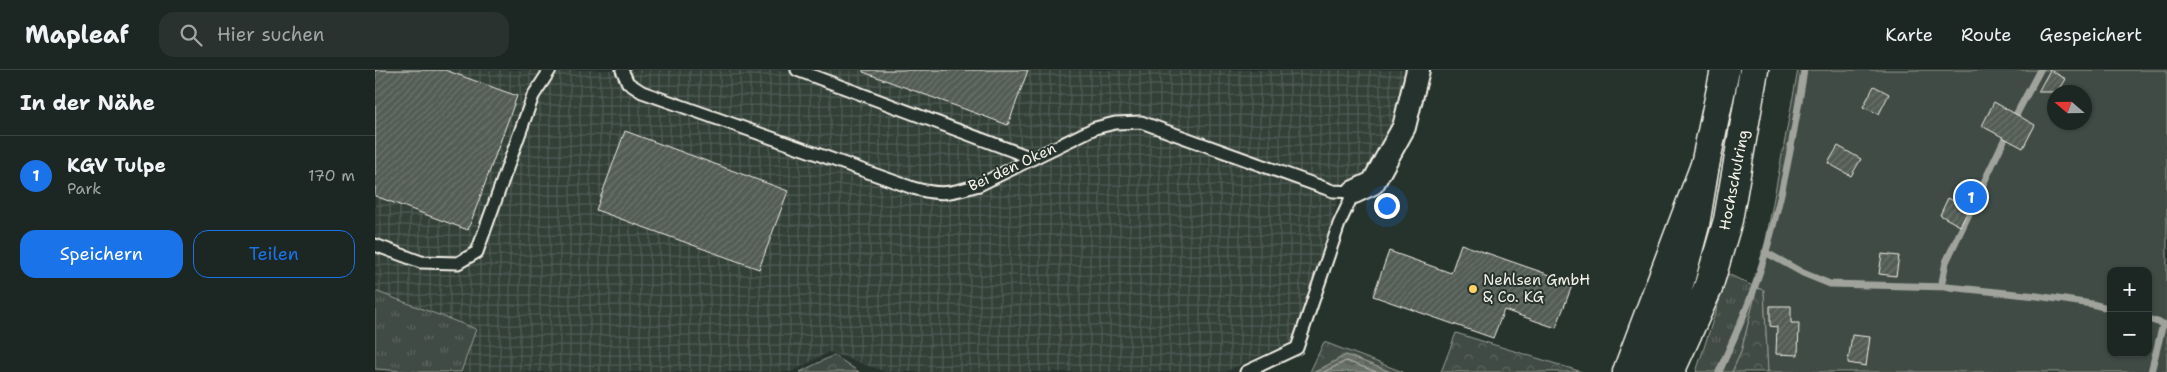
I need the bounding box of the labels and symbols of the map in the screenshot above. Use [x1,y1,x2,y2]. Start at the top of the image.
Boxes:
north arrow [2047,85,2092,130]
street label: Hochschulring [1714,128,1754,232]
street label: Bei den Oken [965,138,1059,196]
pin: 1 [1955,178,1987,216]
your location [1374,193,1400,219]
place label: Nehlsen GmbH & Co. KG [1483,270,1590,307]
marker: Nehlsen GmbH & Co. KG [1467,283,1479,295]

